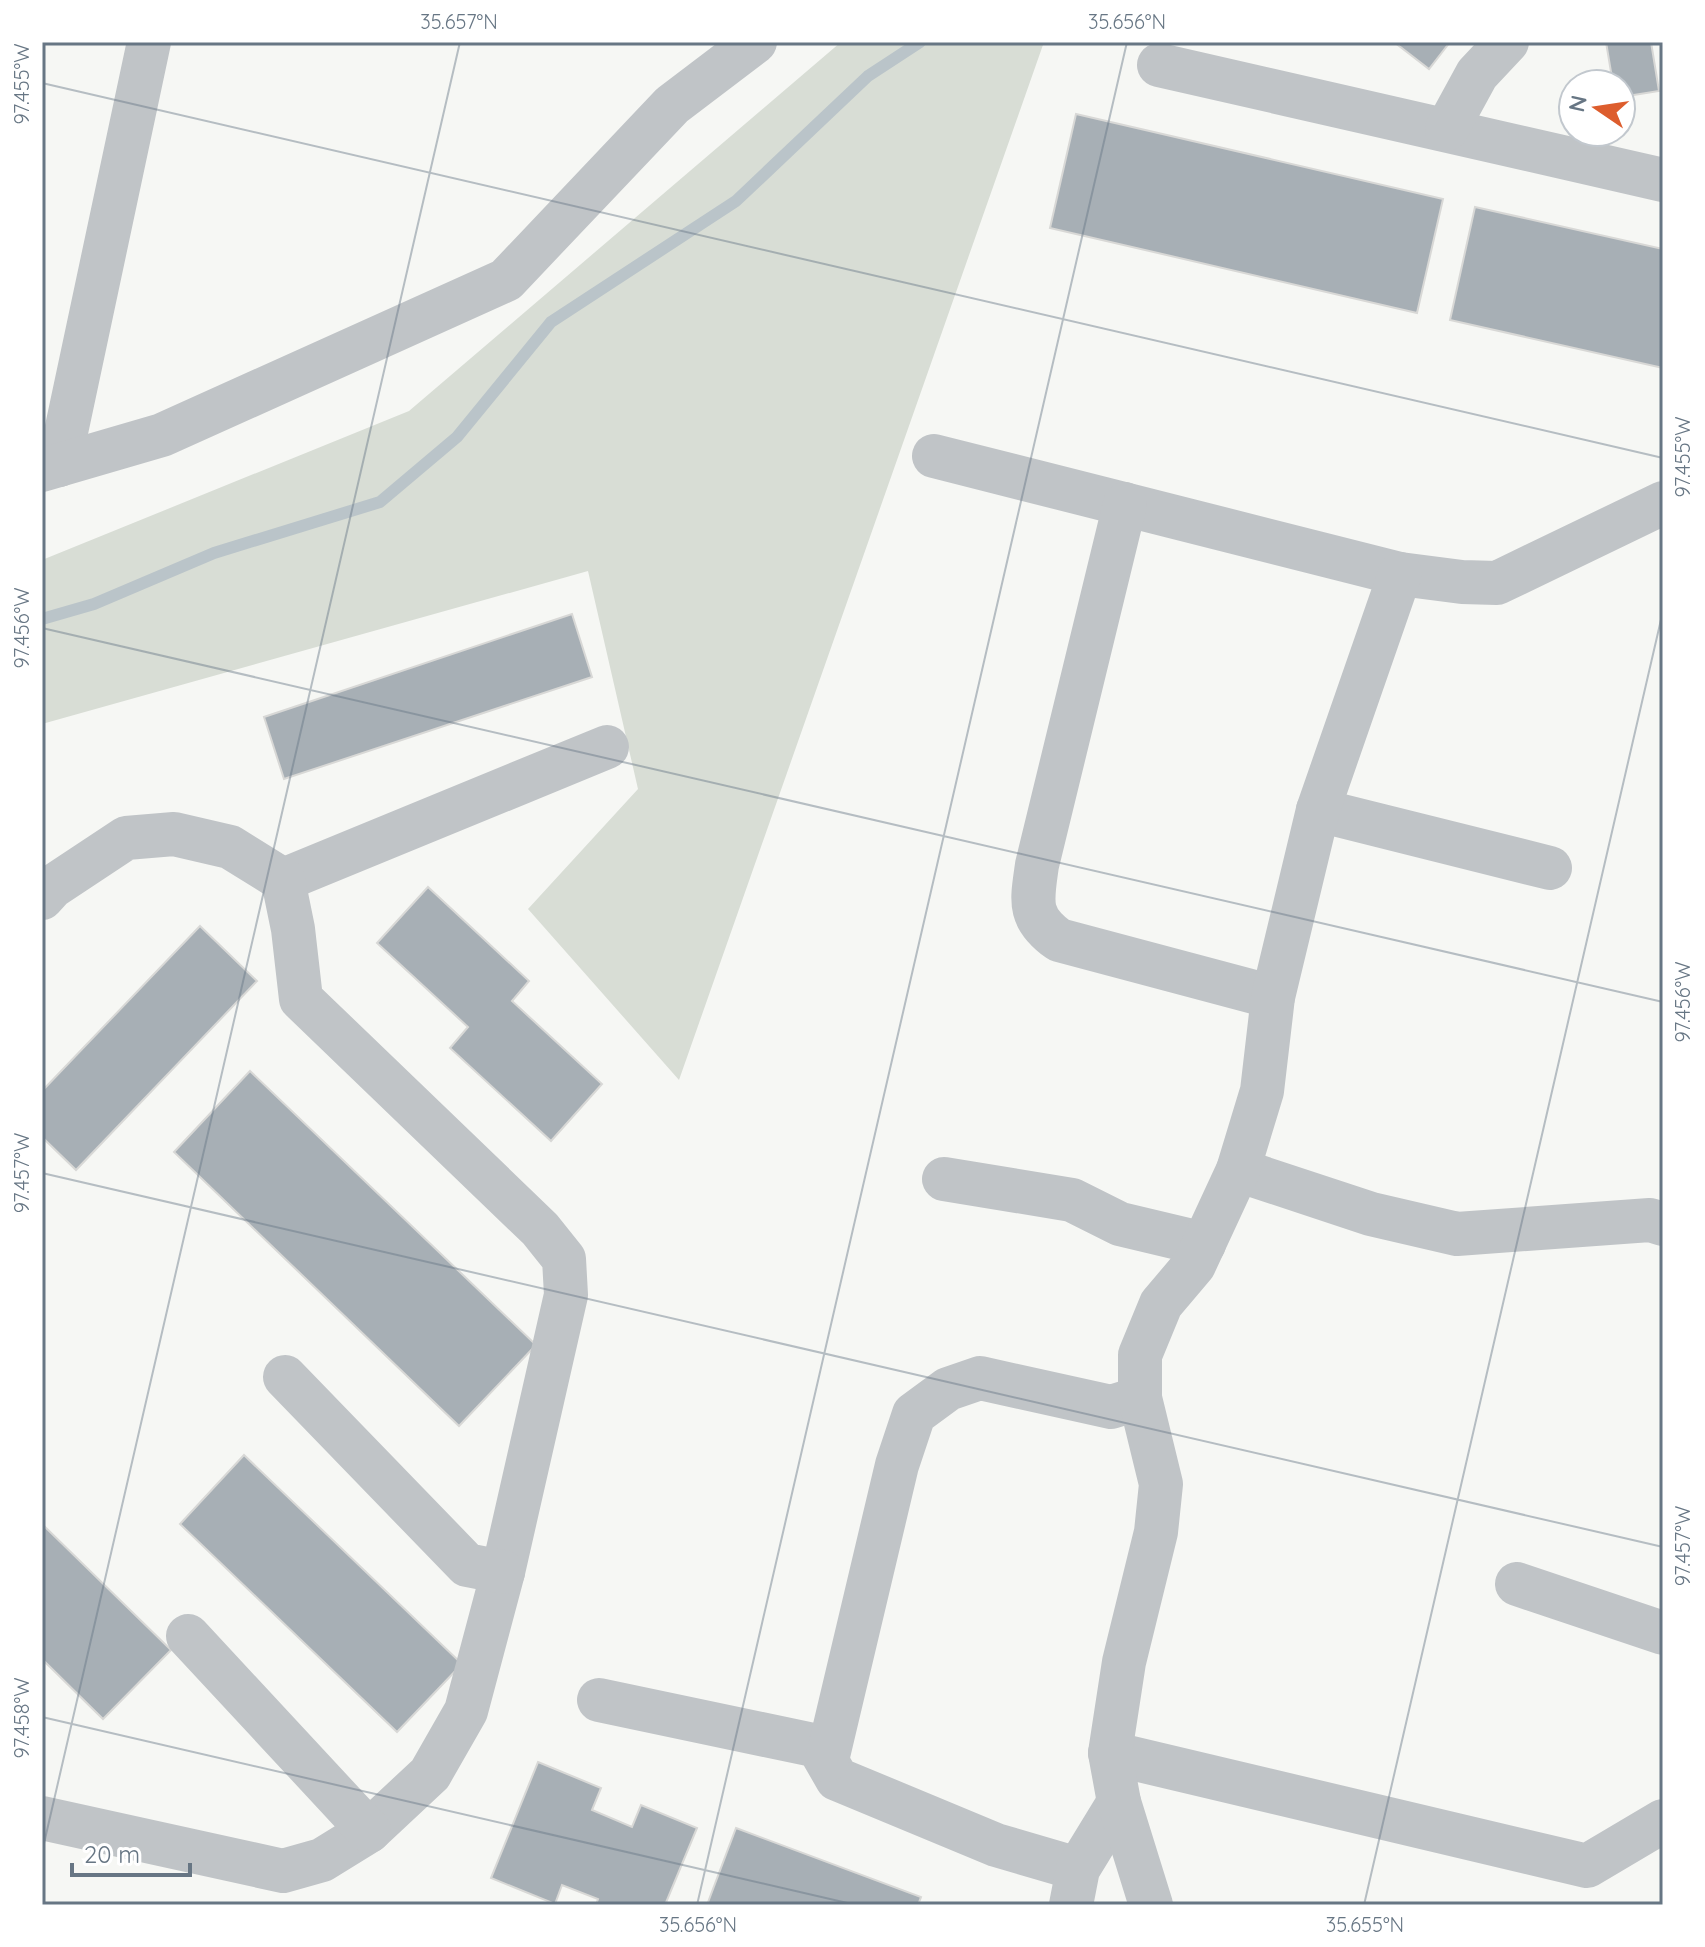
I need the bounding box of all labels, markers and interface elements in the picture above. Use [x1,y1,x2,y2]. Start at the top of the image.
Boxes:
text: 35.657°N [420,9,498,34]
text: 35.656°N [1088,9,1166,34]
text: 97.455°W [9,43,34,125]
north arrow [1557,68,1637,148]
text: N [1562,92,1593,115]
text: 97.455°W [1670,416,1695,498]
text: 97.456°W [9,588,34,668]
text: 97.456°W [1670,962,1695,1042]
text: 97.457°W [9,1133,34,1213]
text: 97.457°W [1670,1506,1695,1586]
text: 97.458°W [9,1678,34,1758]
scale bar [72,1827,190,1877]
text: 20 m [84,1839,140,1869]
text: 35.656°N [659,1912,737,1937]
text: 35.655°N [1326,1912,1404,1937]

